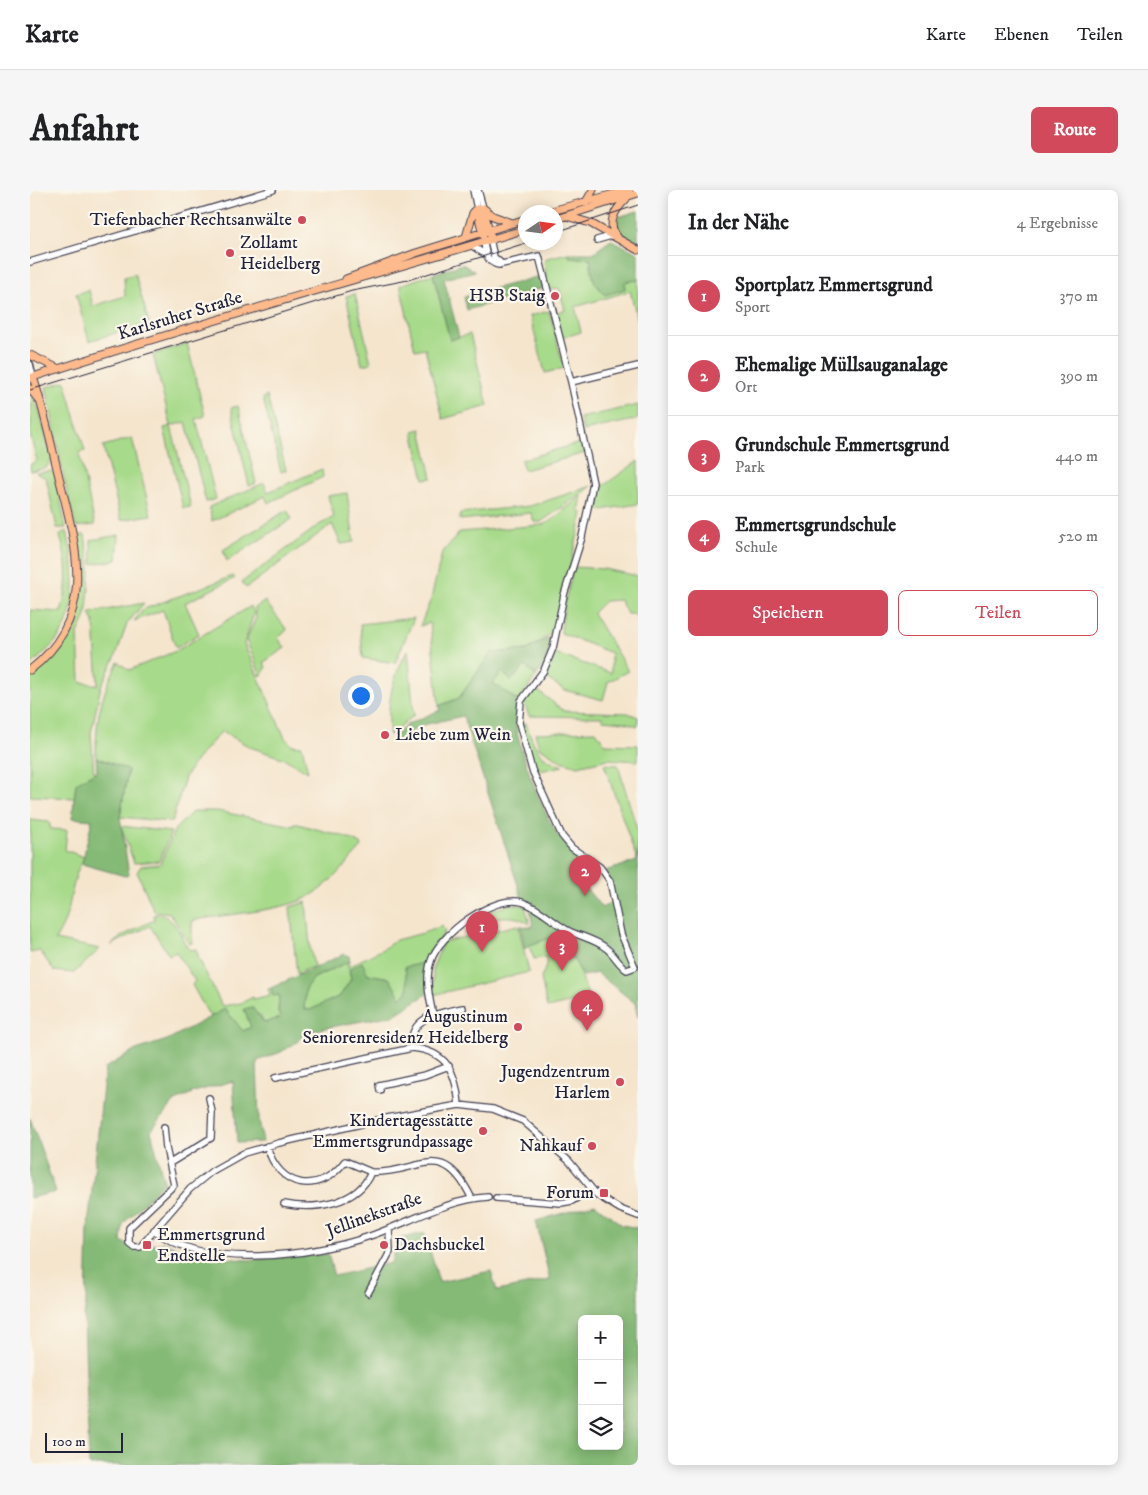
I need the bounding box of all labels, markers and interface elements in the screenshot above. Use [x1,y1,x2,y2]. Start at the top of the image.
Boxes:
text: Karte [25,20,79,50]
text: Karte [926,24,966,46]
text: Ebenen [994,24,1049,46]
text: Teilen [1077,24,1123,46]
button: Route [1031,107,1118,153]
text: Anfahrt [30,108,139,152]
north arrow [518,205,563,250]
place label: Tiefenbacher Rechtsanwälte [90,209,292,231]
text: In der Nähe [688,210,789,236]
text: 4 Ergebnisse [1016,213,1098,233]
marker: Tiefenbacher Rechtsanwälte [296,214,308,226]
place label: Zollamt Heidelberg [240,232,320,275]
marker: Zollamt Heidelberg [224,247,236,259]
text: Sportplatz Emmertsgrund [735,274,933,297]
place label: HSB Staig [469,285,545,307]
text: 1 [701,286,707,306]
text: 370 m [1060,286,1098,306]
street label: Karlsruher Straße [115,287,245,345]
marker: HSB Staig [549,290,561,302]
text: Sport [735,297,770,317]
text: Ehemalige Müllsauganalage [735,354,948,377]
text: 2 [700,366,708,386]
text: 390 m [1060,366,1098,386]
text: Ort [735,377,757,397]
text: Grundschule Emmertsgrund [735,434,949,457]
text: 3 [701,446,707,466]
text: 440 m [1056,446,1098,466]
text: Park [735,457,765,477]
text: Emmertsgrundschule [735,514,896,537]
text: 4 [699,526,709,546]
text: 520 m [1058,526,1098,546]
text: Schule [735,537,778,557]
button: Speichern [688,590,888,636]
button: Teilen [898,590,1098,636]
your location [348,683,374,709]
place label: Liebe zum Wein [395,724,511,746]
marker: Liebe zum Wein [379,729,391,741]
pin: 2 [569,855,601,896]
pin: 1 [466,911,498,952]
pin: 3 [546,930,578,971]
pin: 4 [571,990,603,1031]
place label: Augustinum Seniorenresidenz Heidelberg [302,1006,508,1049]
marker: Augustinum Seniorenresidenz Heidelberg [512,1021,524,1033]
place label: Jugendzentrum Harlem [499,1061,610,1104]
marker: Jugendzentrum Harlem [614,1076,626,1088]
place label: Kindertagesstätte Emmertsgrundpassage [312,1110,473,1153]
marker: Kindertagesstätte Emmertsgrundpassage [477,1125,489,1137]
place label: Nahkauf [520,1135,585,1157]
marker: Nahkauf [586,1140,598,1152]
place label: Forum [546,1182,594,1204]
marker: Forum [598,1187,610,1199]
street label: Jellinekstraße [321,1188,425,1243]
place label: Emmertsgrund Endstelle [157,1224,265,1267]
place label: Dachsbuckel [394,1234,485,1256]
marker: Emmertsgrund Endstelle [141,1239,153,1251]
marker: Dachsbuckel [378,1239,390,1251]
map controls [578,1315,623,1450]
button: + [578,1315,623,1360]
button: − [578,1360,623,1405]
button: layers [578,1405,623,1450]
scale bar [45,1430,122,1453]
text: 100 m [52,1433,86,1451]

